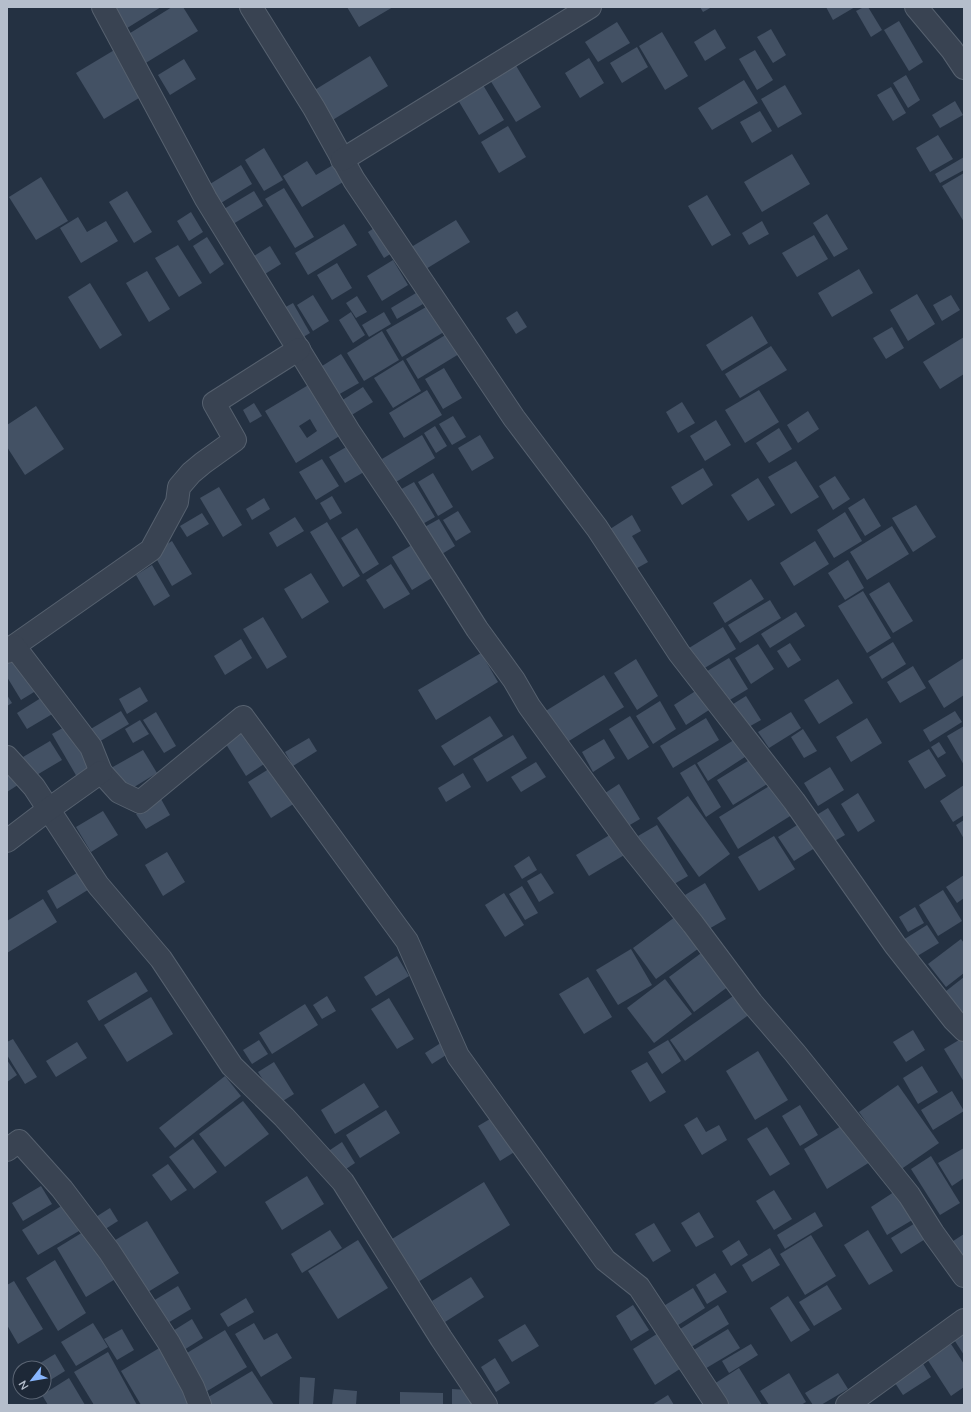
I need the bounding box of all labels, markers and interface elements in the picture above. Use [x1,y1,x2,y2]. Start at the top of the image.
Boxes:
north arrow [12,1360,52,1400]
text: N [15,1378,32,1392]

